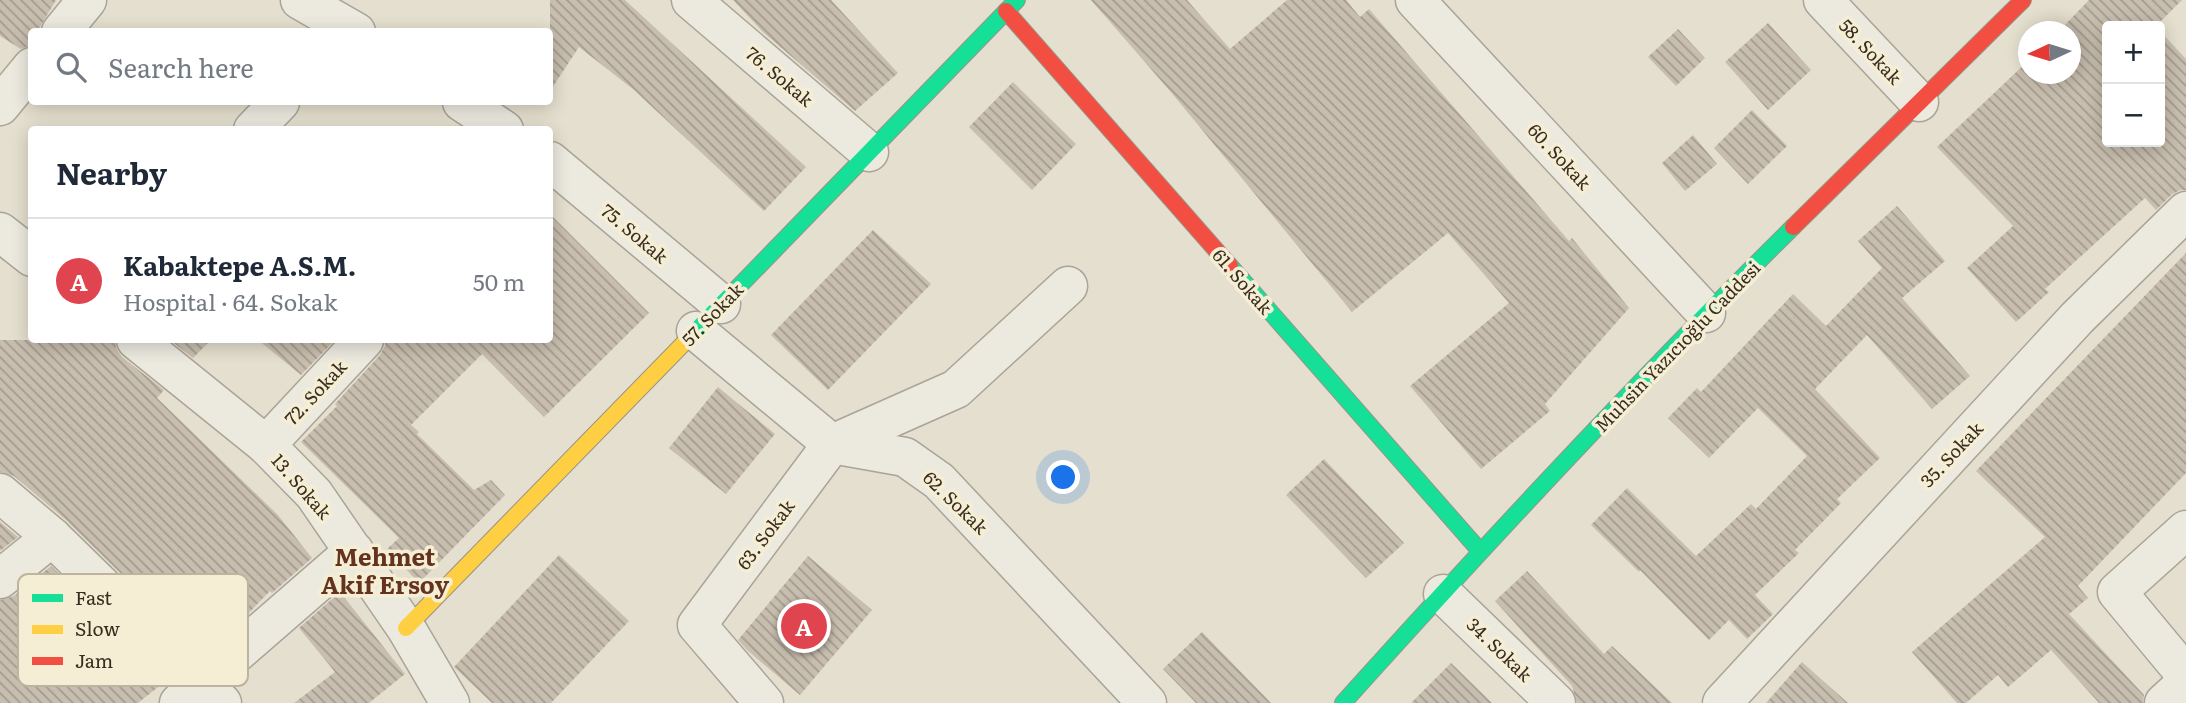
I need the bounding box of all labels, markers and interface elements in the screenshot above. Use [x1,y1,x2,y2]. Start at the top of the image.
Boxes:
street label: 58. Sokak [1833,12,1909,91]
north arrow [2018,21,2081,84]
map controls [2102,21,2165,147]
button: + [2102,21,2165,84]
search box [28,28,553,105]
street label: 76. Sokak [740,40,821,113]
text: Search here [108,47,254,86]
icon: search [52,48,90,86]
button: − [2102,84,2165,147]
street label: 60. Sokak [1522,117,1599,196]
text: Nearby [56,150,167,194]
street label: 75. Sokak [596,197,675,270]
street label: 61. Sokak [1207,242,1280,321]
text: Kabaktepe A.S.M. [123,245,356,284]
street label: Muhsin Yazıcıoğlu Caddesi [1588,254,1766,438]
text: A [70,264,88,298]
text: 50 m [473,264,525,298]
street label: 57. Sokak [675,276,750,352]
text: Hospital · 64. Sokak [123,284,337,318]
street label: 72. Sokak [278,353,353,431]
street label: 35. Sokak [1913,414,1989,493]
street label: 13. Sokak [266,447,339,526]
your location [1046,460,1080,494]
street label: 62. Sokak [917,464,995,541]
street label: 63. Sokak [730,492,801,575]
district label: Mehmet Akif Ersoy [321,538,449,601]
legend [18,574,248,686]
text: Fast [75,583,112,611]
pin: A [781,600,827,652]
street label: 34. Sokak [1461,611,1540,688]
text: Slow [75,614,120,642]
text: Jam [75,646,113,674]

